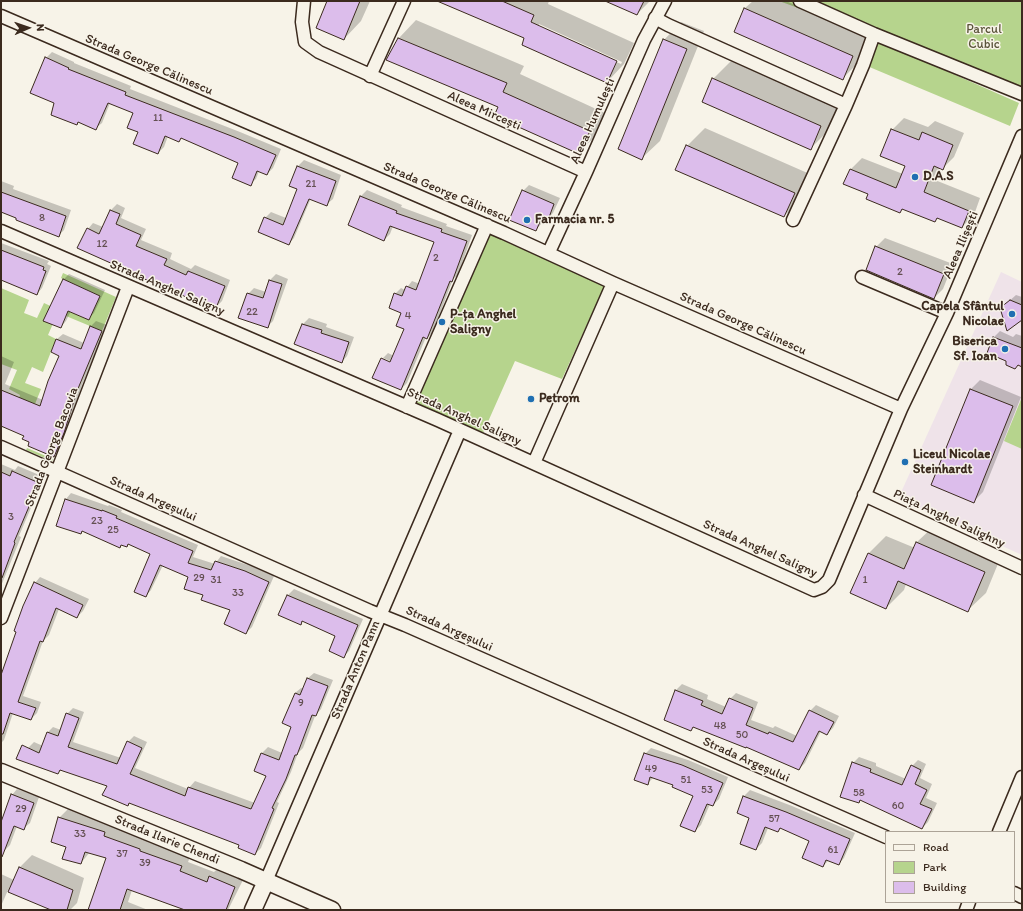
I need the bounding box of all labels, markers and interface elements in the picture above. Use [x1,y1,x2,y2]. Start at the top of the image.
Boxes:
north arrow [8,8,48,48]
park label: Parcul Cubic [966,22,1002,53]
text: N [34,24,47,32]
street label: Strada George Călinescu [83,31,215,99]
street label: Aleea Humulești [567,76,619,166]
street label: Aleea Mircești [445,88,523,134]
house number: 11 [153,111,163,125]
street label: Strada George Călinescu [381,159,513,227]
place label: D.A.S [923,169,954,185]
marker: D.A.S [910,172,920,182]
house number: 21 [306,177,316,191]
street label: Aleea Ilișești [940,209,982,281]
house number: 8 [39,211,45,225]
place label: Farmacia nr. 5 [535,212,614,228]
marker: Farmacia nr. 5 [522,215,532,225]
house number: 12 [97,237,107,251]
house number: 2 [433,251,439,265]
street label: Strada Anghel Saligny [107,257,227,319]
house number: 2 [897,265,903,279]
street label: Strada George Călinescu [677,289,809,359]
place label: Capela Sfântul Nicolae [921,299,1004,330]
house number: 22 [246,305,258,319]
place label: P-ța Anghel Saligny [450,307,516,338]
house number: 4 [405,309,411,323]
marker: Capela Sfântul Nicolae [1007,309,1017,319]
marker: P-ța Anghel Saligny [437,317,447,327]
place label: Biserica Sf. Ioan [952,334,997,365]
marker: Biserica Sf. Ioan [1000,344,1010,354]
street label: Strada George Bacovia [22,385,82,509]
street label: Strada Anghel Saligny [404,385,524,449]
place label: Petrom [539,391,580,407]
marker: Petrom [526,394,536,404]
place label: Liceul Nicolae Steinhardt [913,447,990,478]
marker: Liceul Nicolae Steinhardt [900,457,910,467]
street label: Strada Argeșului [107,473,199,525]
street label: Piața Anghel Salighny [891,486,1007,552]
house number: 3 [8,510,14,524]
house number: 23 [91,514,103,528]
street label: Strada Anghel Saligny [700,517,820,581]
house number: 25 [107,523,119,537]
house number: 29 [193,571,205,585]
house number: 31 [210,573,222,587]
house number: 1 [862,573,868,587]
house number: 33 [232,586,244,600]
street label: Strada Argeșului [403,603,495,655]
street label: Strada Anton Pann [328,618,384,722]
house number: 9 [298,696,304,710]
house number: 48 [714,719,726,733]
house number: 50 [736,728,748,742]
street label: Strada Argeșului [700,734,792,786]
house number: 49 [645,762,657,776]
house number: 51 [681,773,691,787]
house number: 53 [701,783,713,797]
house number: 58 [853,786,865,800]
house number: 60 [892,799,904,813]
house number: 29 [15,802,27,816]
street label: Strada Ilarie Chendi [112,812,222,868]
house number: 57 [768,812,780,826]
house number: 33 [74,827,86,841]
legend [885,831,1015,903]
text: Road [923,840,949,854]
house number: 61 [828,843,838,857]
house number: 37 [116,847,128,861]
house number: 39 [139,856,151,870]
text: Park [923,860,947,874]
text: Building [923,880,966,894]

